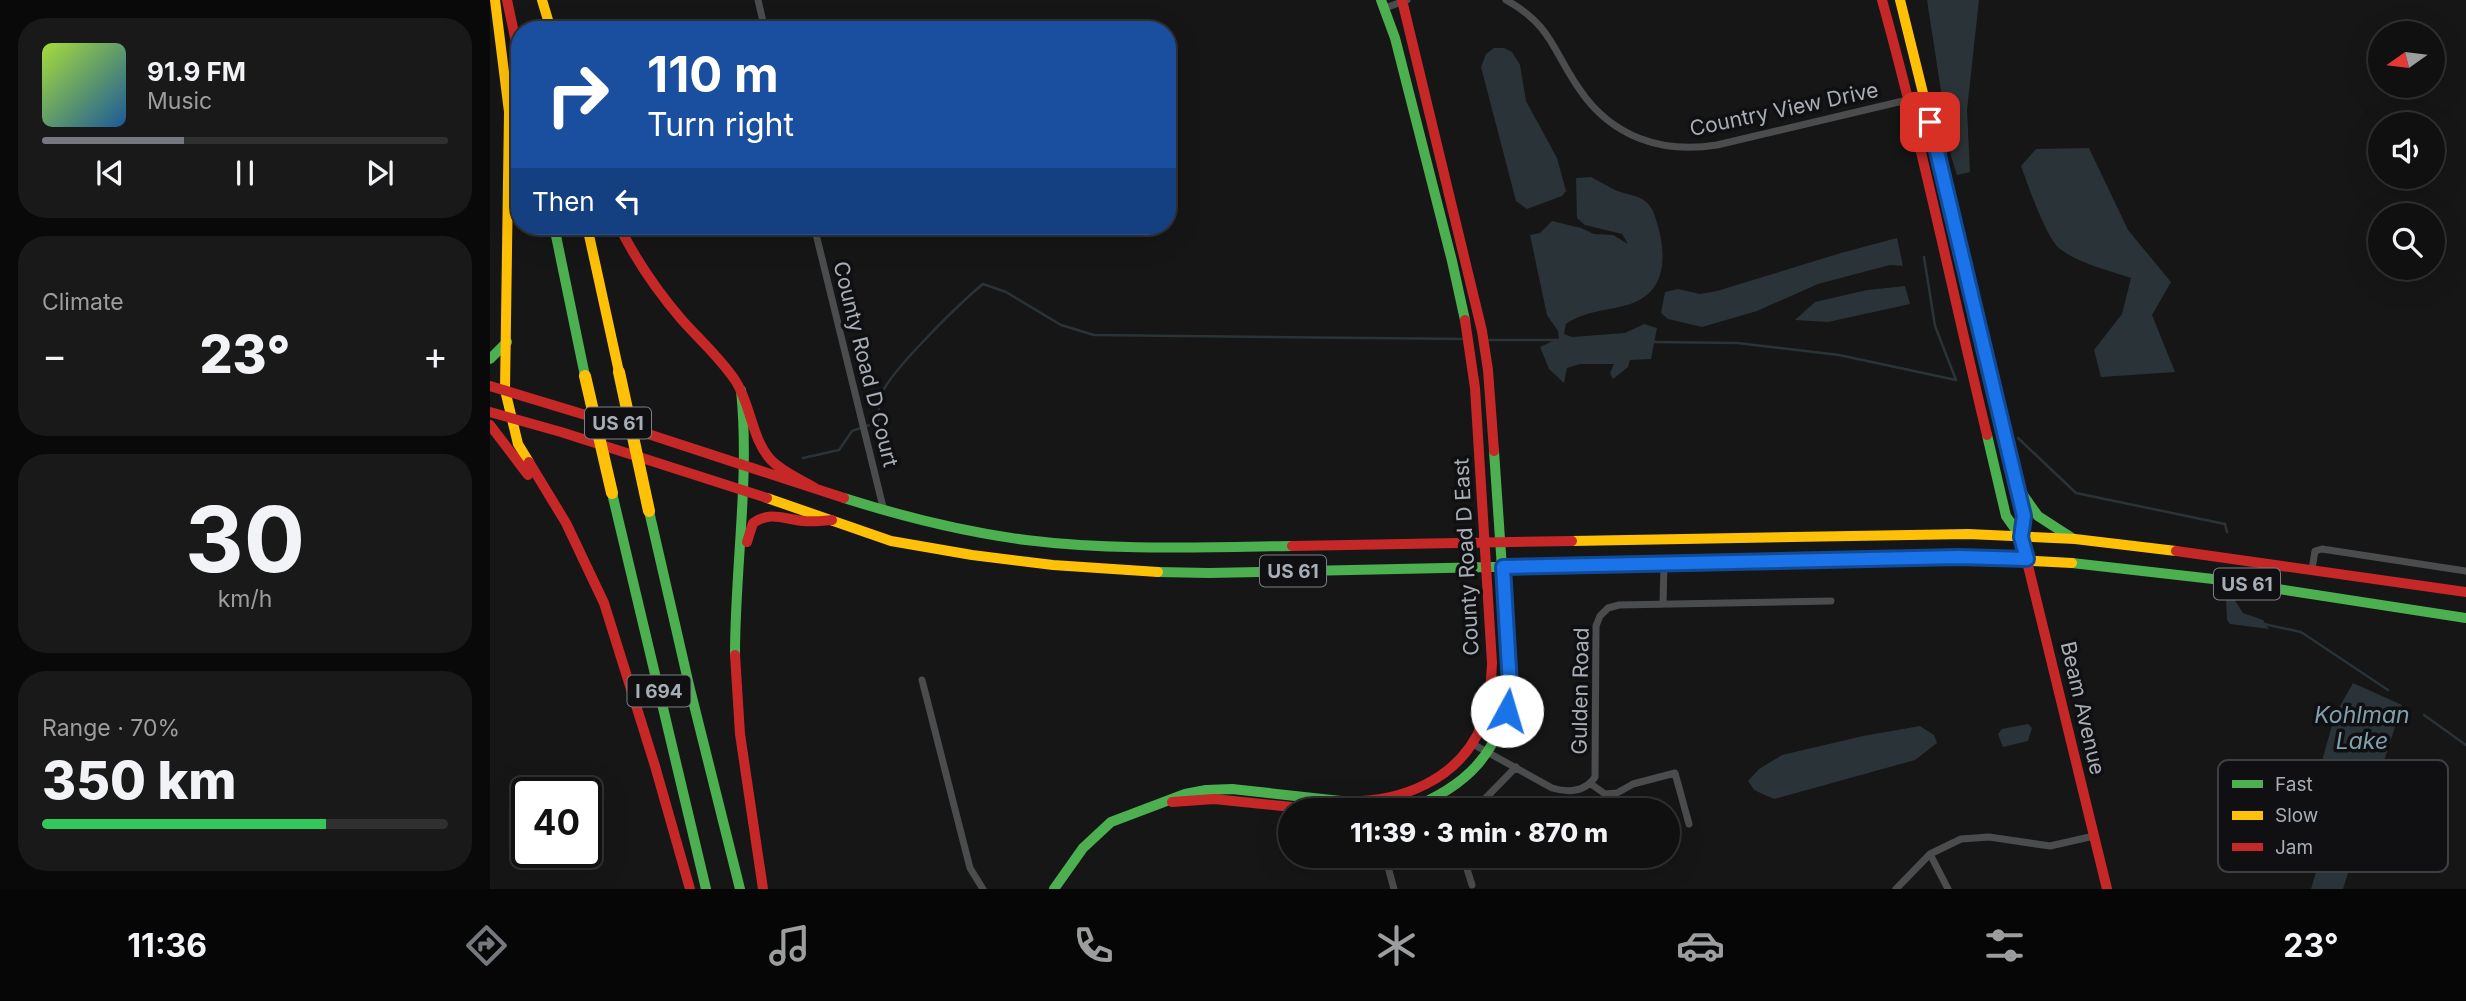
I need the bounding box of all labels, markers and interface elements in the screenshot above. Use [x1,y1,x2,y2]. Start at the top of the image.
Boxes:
north arrow [2368,21,2445,98]
map controls [2368,21,2445,280]
text: 110 m [647,45,779,104]
icon: right [532,49,623,140]
text: 91.9 FM [147,56,246,87]
street label: Country View Drive [1687,77,1881,141]
text: Music [147,87,212,115]
pin [1900,92,1960,152]
icon: arrive [1911,103,1949,141]
text: Turn right [647,105,794,144]
button: sound [2368,112,2445,189]
icon: previous [91,154,129,192]
icon: pause [226,154,264,192]
icon: next [361,154,399,192]
icon: left [609,182,647,220]
text: Then [532,186,595,217]
button: search [2368,203,2445,280]
street label: County Road D Court [828,259,904,469]
text: Climate [42,288,124,316]
text: 23° [199,323,291,386]
text: − [42,332,67,378]
text: + [423,332,448,378]
road number: US 61 [585,408,651,438]
street label: County Road D East [1448,457,1484,656]
text: 30 [185,484,305,594]
road number: US 61 [1260,556,1326,586]
road number: US 61 [2214,568,2280,600]
text: km/h [218,585,272,613]
street label: Gulden Road [1566,627,1594,755]
street label: Beam Avenue [2056,639,2110,777]
position arrow [1470,674,1544,748]
road number: I 694 [628,676,690,706]
water label: Kohlman Lake [2314,701,2410,755]
text: Range · 70% [42,714,180,742]
text: 350 km [42,749,236,812]
legend [2218,760,2448,872]
text: Fast [2275,773,2313,796]
speed limit sign: 40 [511,777,602,868]
text: Slow [2275,804,2318,827]
text: 11:39 · 3 min · 870 m [1350,817,1608,848]
text: Jam [2275,836,2313,859]
icon: directions [462,921,511,970]
icon: music [765,921,814,970]
icon: phone [1069,921,1118,970]
icon: climate [1372,921,1421,970]
icon: car [1676,921,1725,970]
icon: filters [1980,921,2029,970]
text: 11:36 [127,926,207,965]
text: 23° [2283,926,2339,965]

